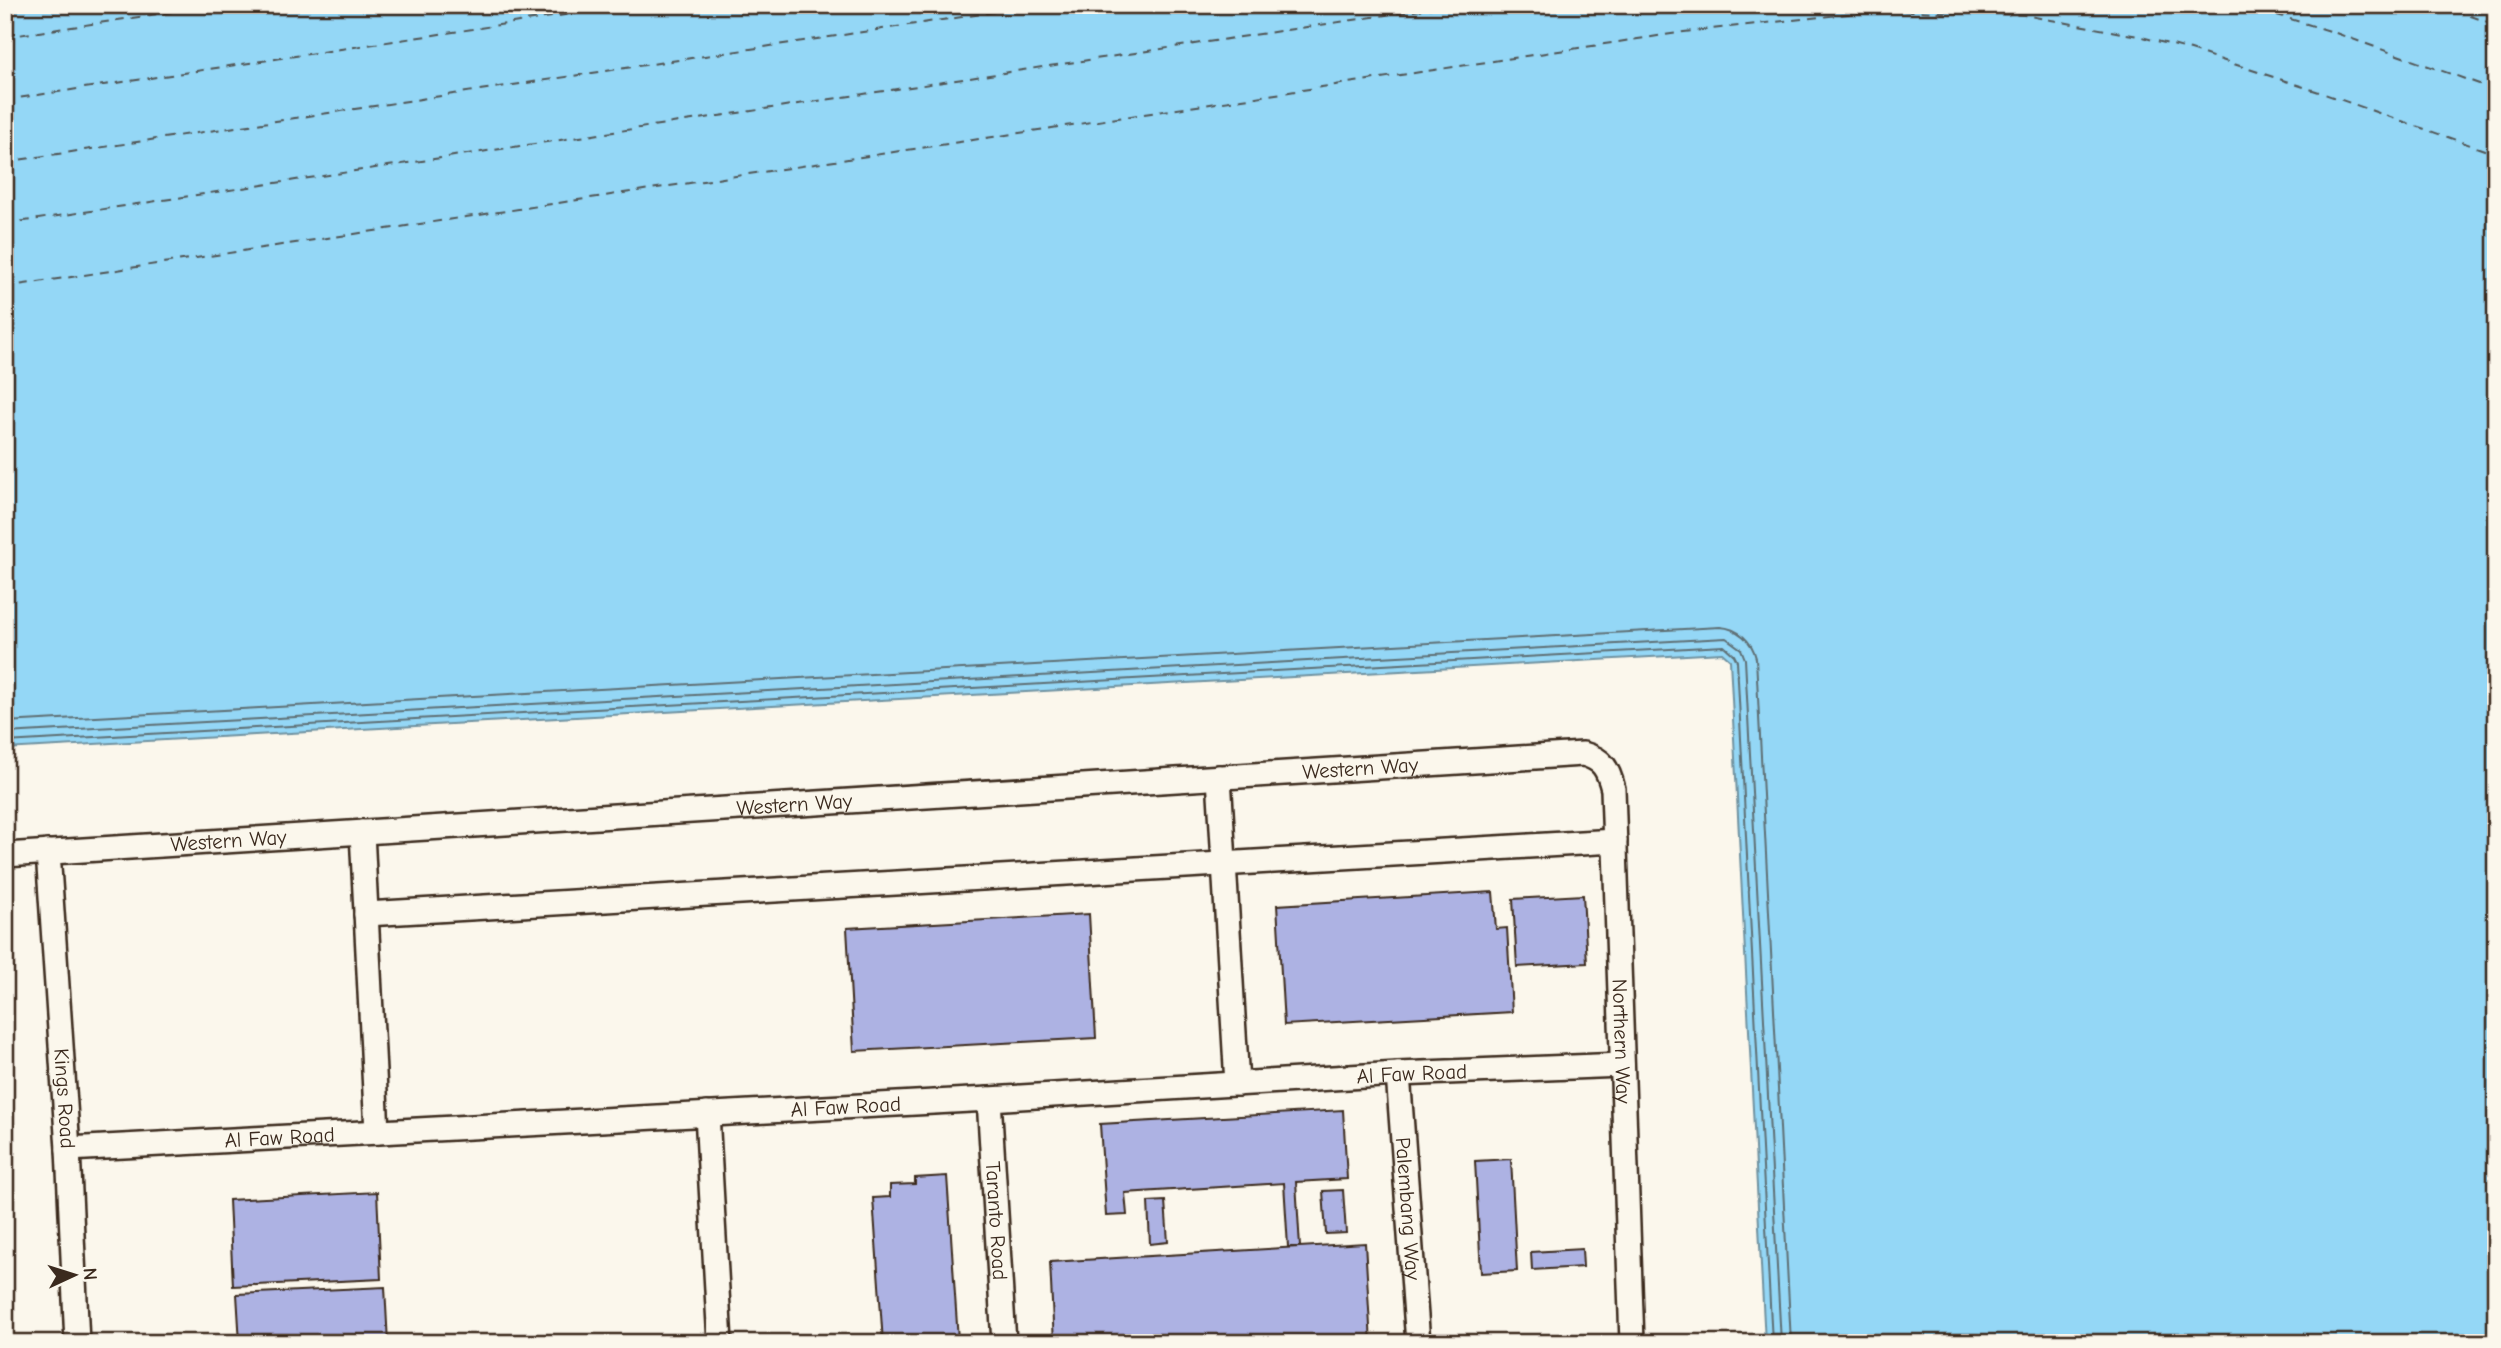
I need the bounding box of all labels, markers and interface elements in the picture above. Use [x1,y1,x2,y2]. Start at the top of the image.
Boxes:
street label: Western Way [1302,753,1419,784]
street label: Western Way [736,789,854,820]
street label: Western Way [170,825,288,856]
street label: Northern Way [1608,978,1636,1105]
street label: Kings Road [49,1048,80,1149]
street label: Al Faw Road [1356,1059,1468,1089]
street label: Al Faw Road [790,1092,902,1122]
street label: Al Faw Road [224,1123,336,1152]
street label: Palembang Way [1391,1136,1425,1281]
street label: Taranto Road [981,1161,1012,1281]
north arrow [38,1240,108,1310]
text: N [79,1267,101,1281]

